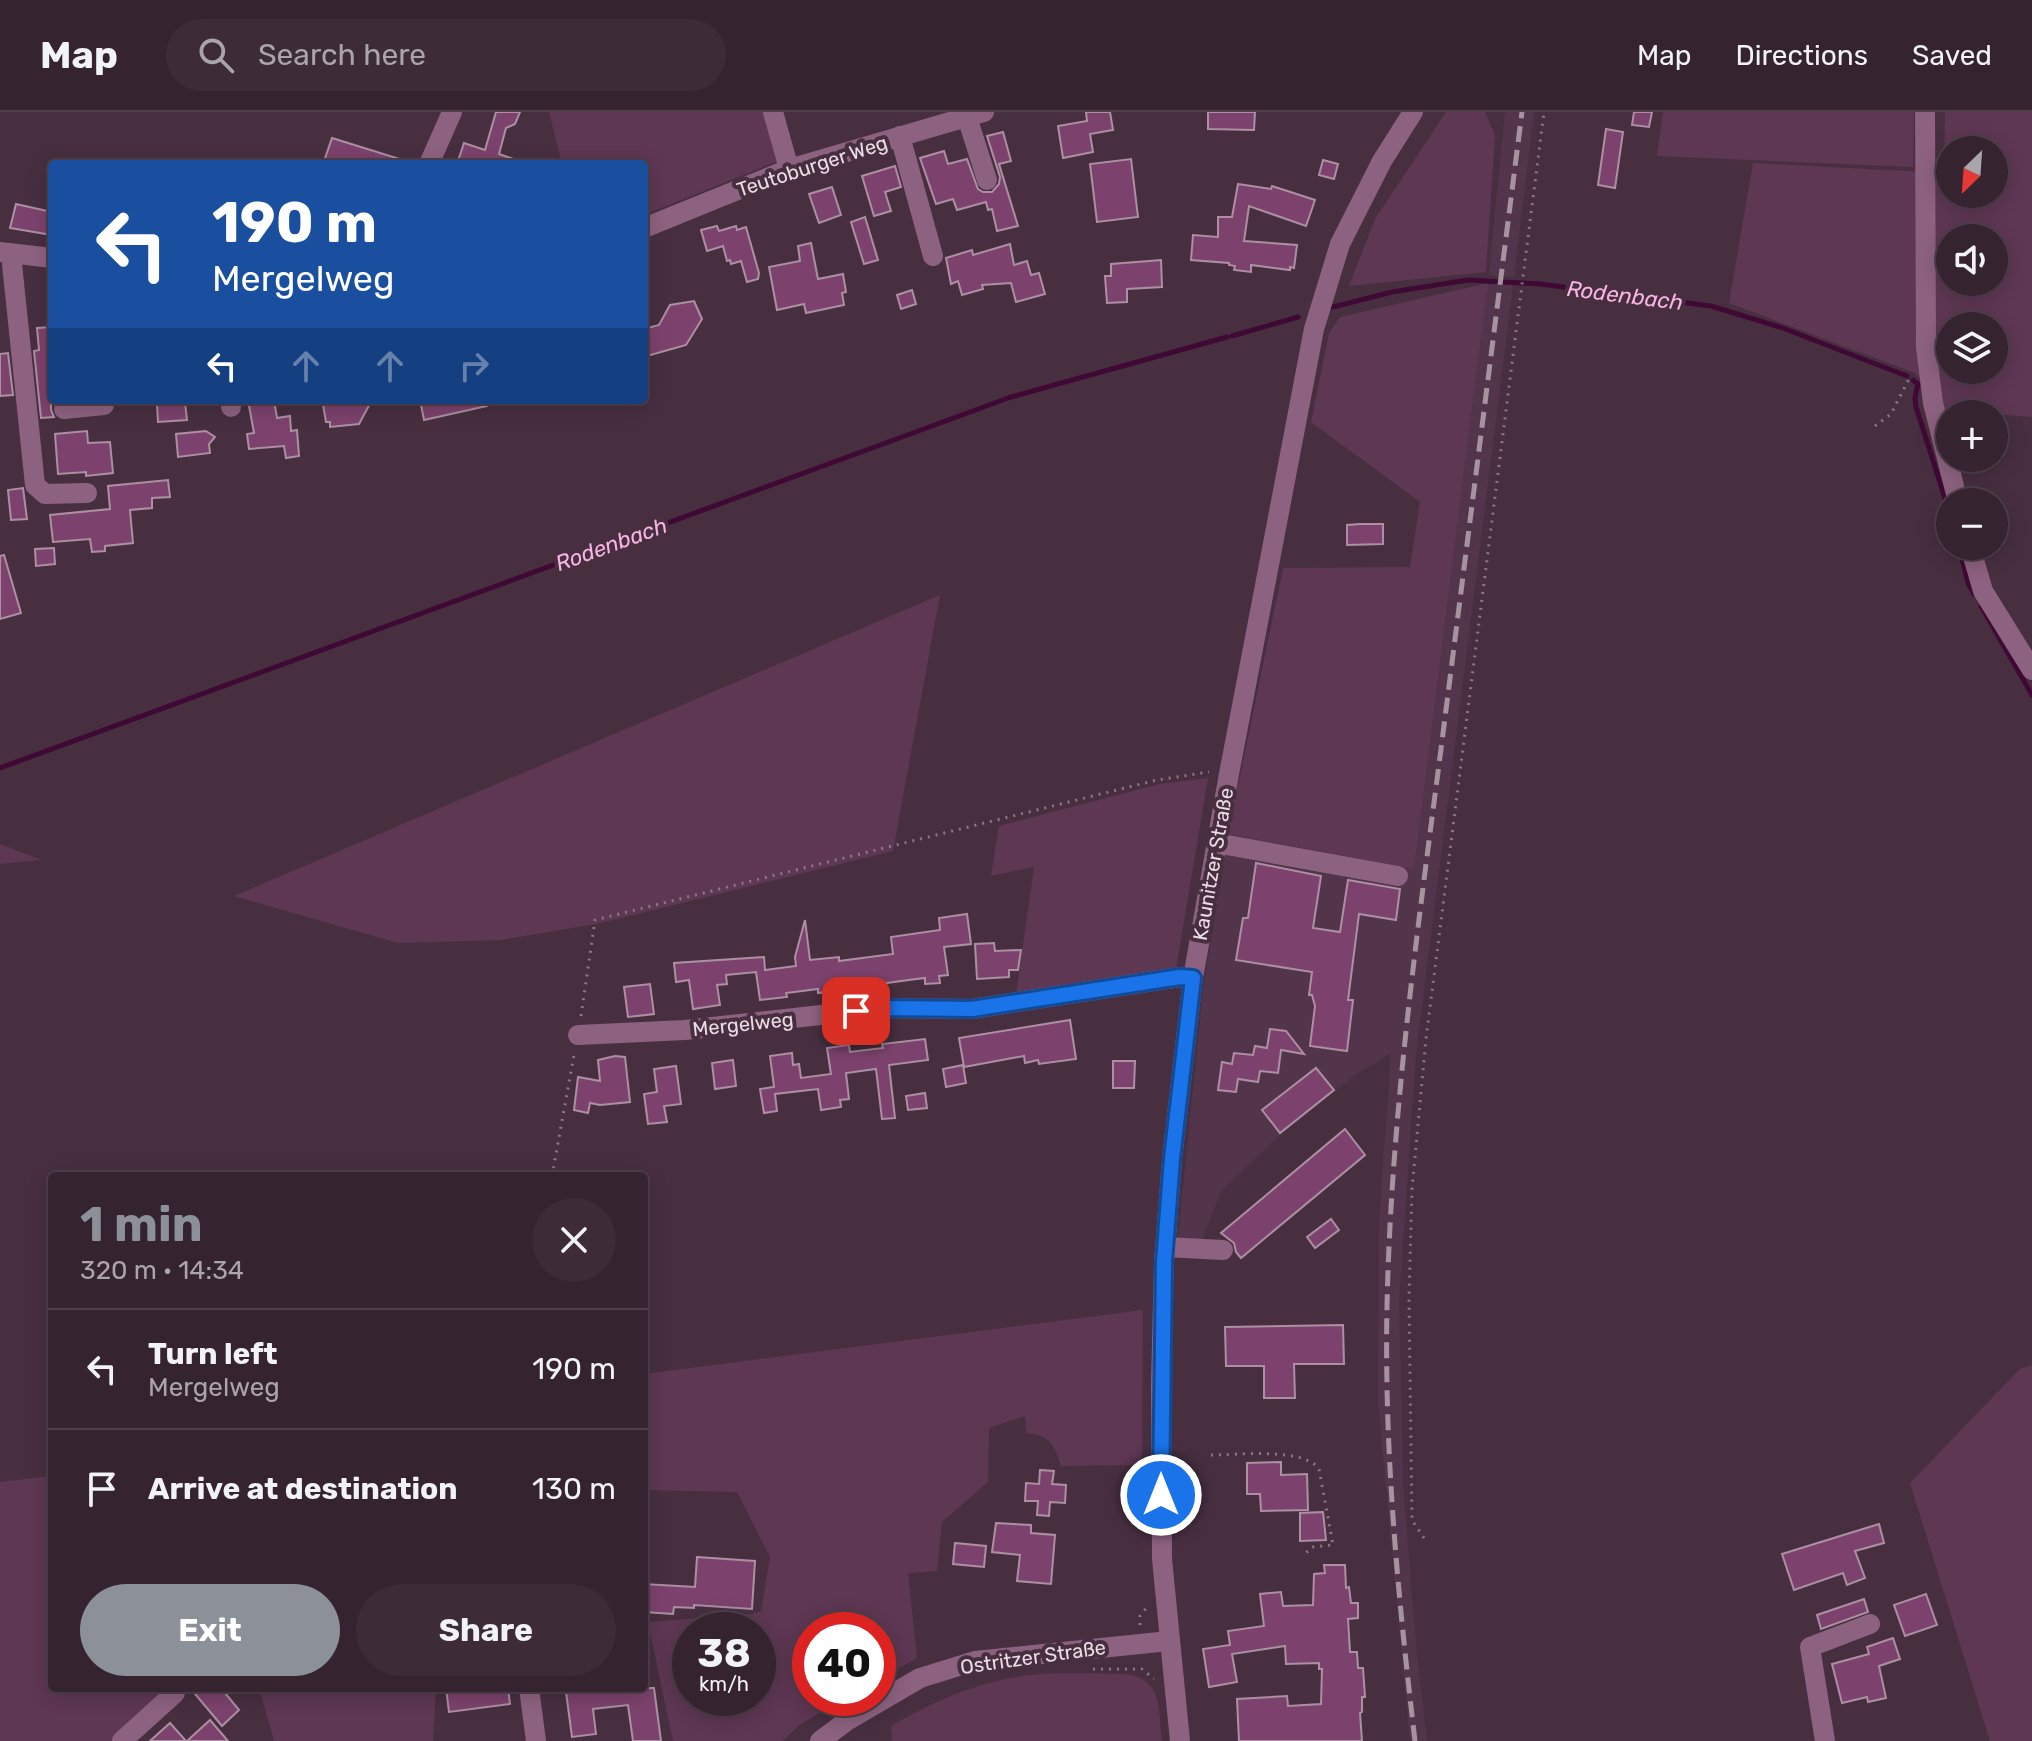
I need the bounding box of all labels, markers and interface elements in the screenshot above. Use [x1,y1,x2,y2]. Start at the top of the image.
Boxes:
search box [166,19,726,91]
text: Map [40,32,118,78]
icon: search [194,33,238,77]
text: Search here [258,37,426,73]
text: Map [1637,39,1691,72]
text: Directions [1735,39,1868,72]
text: Saved [1912,39,1992,72]
street label: Teutoburger Weg [734,130,890,202]
north arrow [1936,136,2008,208]
map controls [1936,136,2008,560]
text: 190 m [212,190,377,256]
icon: left [80,192,184,296]
button: sound [1936,224,2008,296]
text: Mergelweg [212,257,394,300]
water label: Rodenbach [1565,275,1685,316]
button: layers [1936,312,2008,384]
icon: left [200,344,244,388]
icon: ahead [284,344,328,388]
icon: ahead [368,344,412,388]
icon: right [452,344,496,388]
button: + [1936,400,2008,472]
button: − [1936,488,2008,560]
water label: Rodenbach [552,512,671,577]
street label: Kaunitzer Straße [1188,786,1238,942]
pin [822,977,890,1045]
icon: arrive [834,989,878,1033]
street label: Mergelweg [691,1007,795,1041]
text: 1 min [80,1196,203,1253]
button: close [532,1198,616,1282]
text: 320 m · 14:34 [80,1255,244,1286]
text: Turn left [148,1336,278,1372]
icon: left [80,1347,124,1391]
text: 190 m [532,1351,616,1387]
text: Mergelweg [148,1372,280,1403]
position arrow [1119,1453,1203,1537]
icon: arrive [80,1467,124,1511]
text: Arrive at destination [148,1471,458,1507]
text: 130 m [532,1471,616,1507]
button: Exit [80,1584,340,1676]
button: Share [356,1584,616,1676]
speed limit sign: 40 [792,1612,896,1716]
text: 38 [697,1630,751,1677]
street label: Ostritzer Straße [959,1635,1107,1679]
text: km/h [699,1672,749,1696]

